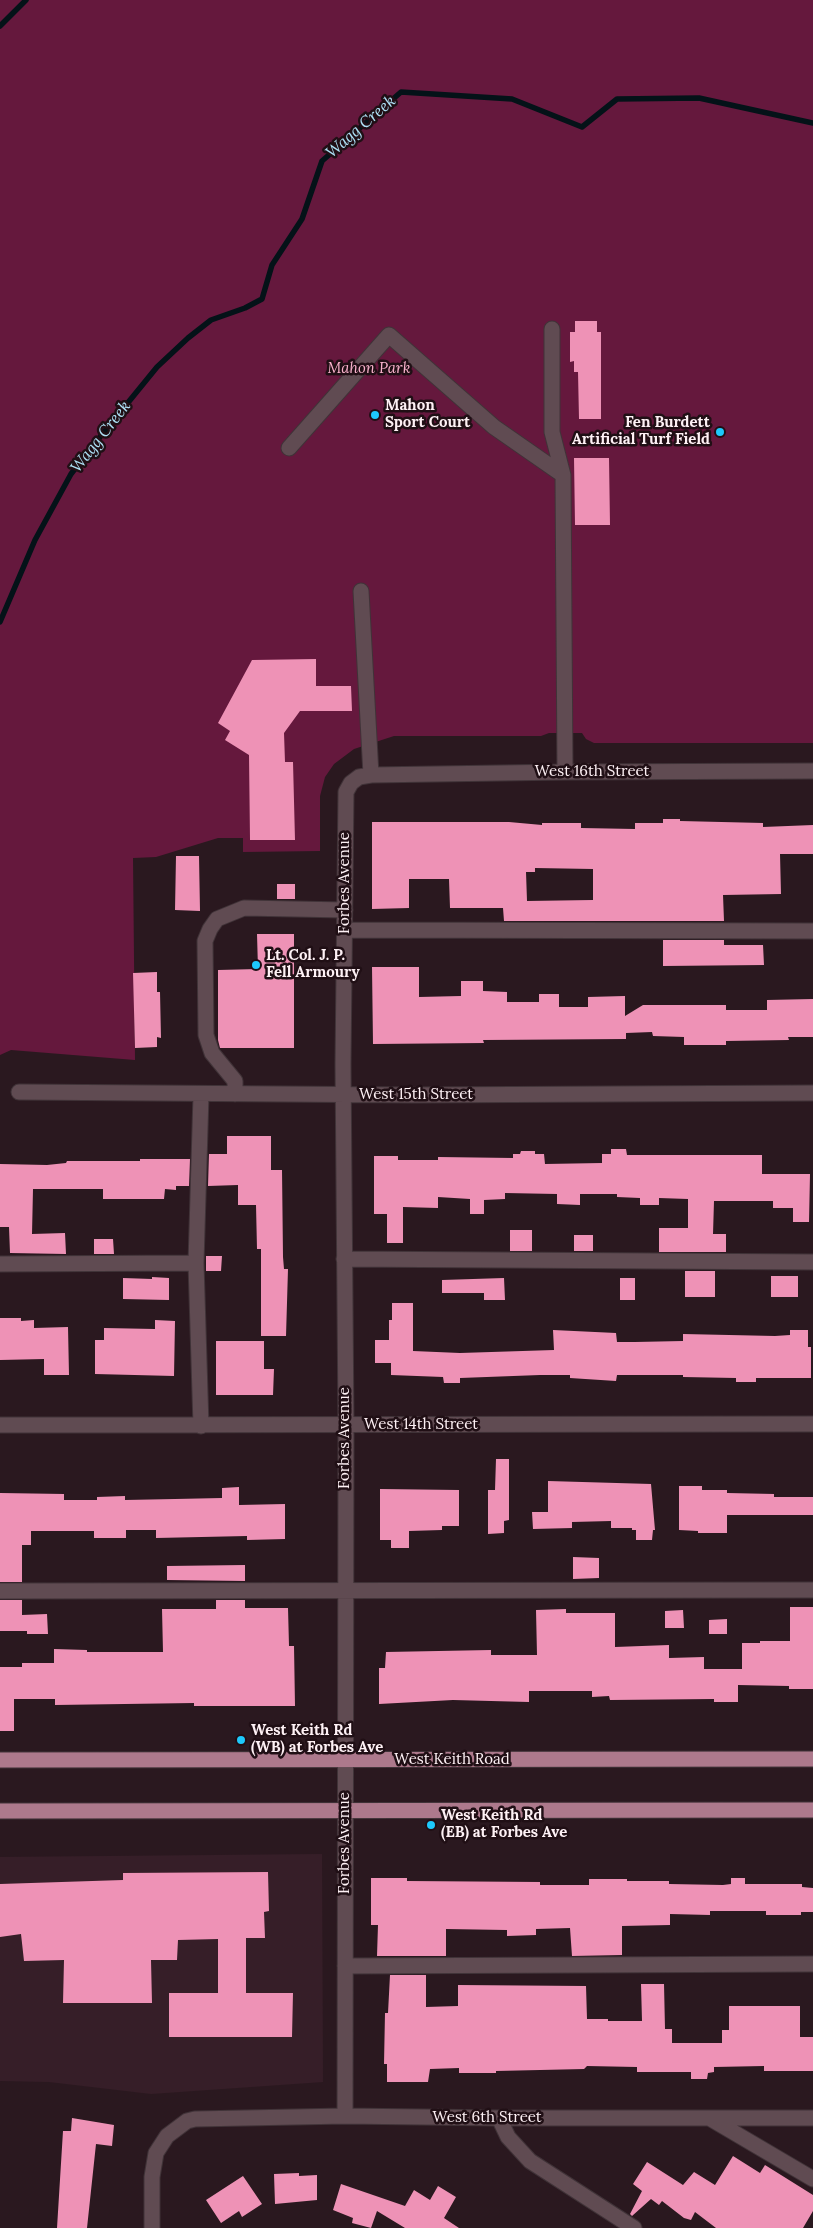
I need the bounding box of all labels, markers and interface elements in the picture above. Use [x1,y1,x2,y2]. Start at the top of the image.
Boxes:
water label: Wagg Creek [322,92,400,162]
park label: Mahon Park [328,360,410,378]
water label: Wagg Creek [67,397,135,477]
place label: Mahon Sport Court [385,397,470,432]
marker: Mahon Sport Court [369,409,381,421]
place label: Fen Burdett Artificial Turf Field [572,414,710,449]
marker: Fen Burdett Artificial Turf Field [714,426,726,438]
street label: West 16th Street [535,763,649,781]
street label: Forbes Avenue [336,832,354,934]
place label: Lt. Col. J. P. Fell Armoury [266,947,360,982]
marker: Lt. Col. J. P. Fell Armoury [250,959,262,971]
street label: West 15th Street [359,1086,473,1104]
street label: Forbes Avenue [336,1387,354,1489]
street label: West 14th Street [364,1416,478,1434]
place label: West Keith Rd (WB) at Forbes Ave [251,1722,383,1757]
marker: West Keith Rd (WB) at Forbes Ave [235,1734,247,1746]
street label: West Keith Road [394,1751,510,1769]
street label: Forbes Avenue [336,1792,354,1894]
place label: West Keith Rd (EB) at Forbes Ave [441,1807,567,1842]
marker: West Keith Rd (EB) at Forbes Ave [425,1819,437,1831]
street label: West 6th Street [432,2109,542,2127]

